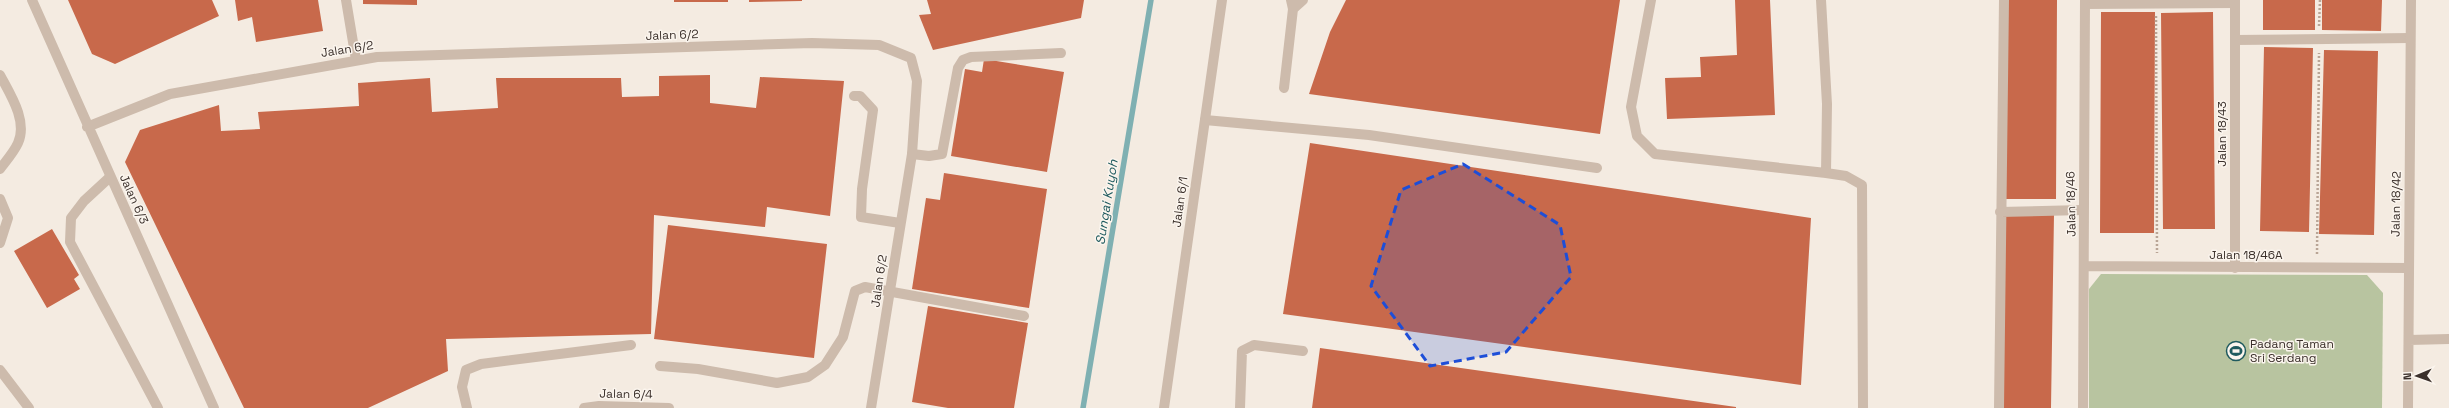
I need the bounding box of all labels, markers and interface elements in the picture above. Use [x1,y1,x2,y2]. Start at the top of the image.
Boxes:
street label: Jalan 6/2 [645,26,699,44]
street label: Jalan 6/2 [320,37,374,61]
street label: Jalan 18/43 [2214,101,2230,167]
water label: Sungai Kuyoh [1091,157,1122,246]
street label: Jalan 18/46 [2062,171,2080,237]
street label: Jalan 18/42 [2387,171,2405,237]
street label: Jalan 6/3 [116,172,152,226]
street label: Jalan 6/1 [1169,176,1191,228]
street label: Jalan 18/46A [2209,247,2283,263]
street label: Jalan 6/2 [867,254,891,308]
place label: Padang Taman Sri Serdang [2250,336,2334,366]
sports icon: Padang Taman Sri Serdang [2225,340,2247,362]
north arrow [2397,356,2437,396]
text: N [2400,372,2414,380]
street label: Jalan 6/4 [599,386,653,402]

